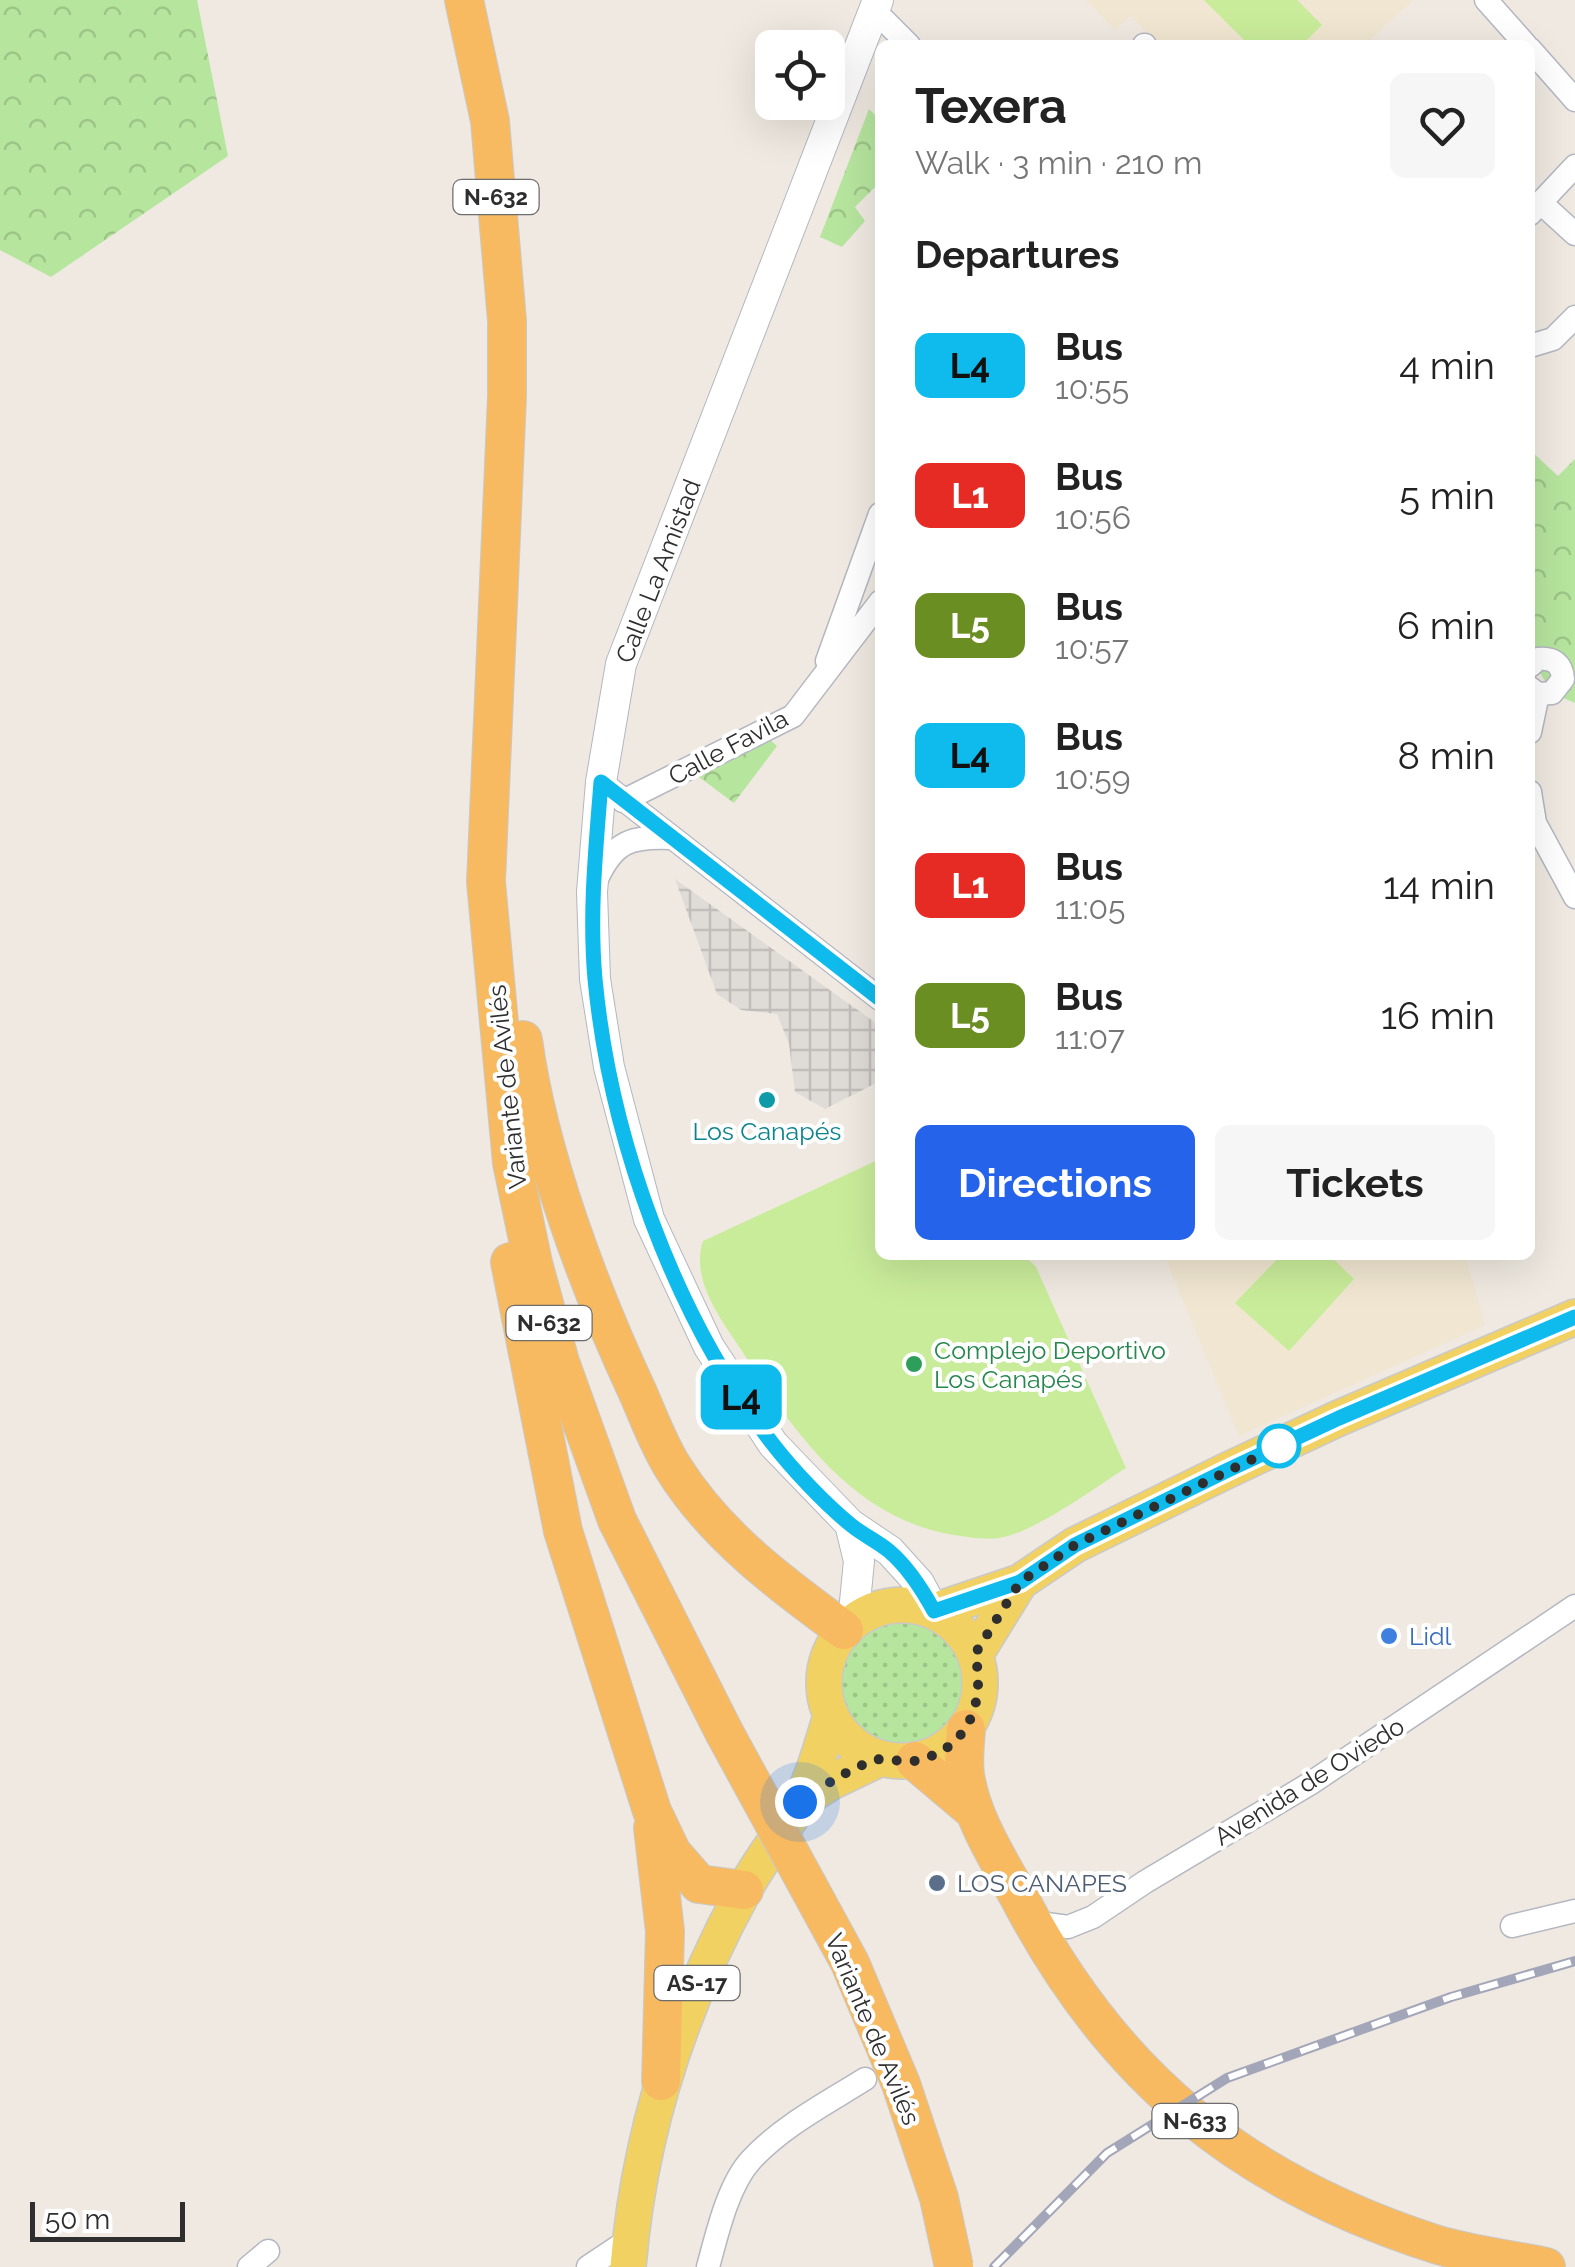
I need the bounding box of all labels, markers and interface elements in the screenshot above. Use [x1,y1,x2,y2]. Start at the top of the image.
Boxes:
map controls [755,30,845,120]
button: locate [755,30,845,120]
button: heart [1390,73,1495,178]
text: Texera [915,78,1067,134]
text: Walk · 3 min · 210 m [915,144,1202,181]
road number: N-632 [454,180,538,214]
text: Departures [915,232,1120,277]
text: Bus [1055,324,1123,369]
text: 4 min [1399,343,1495,388]
text: L4 [950,345,990,386]
text: 10:55 [1055,369,1129,406]
text: Bus [1055,454,1123,499]
text: 5 min [1399,473,1495,518]
street label: Calle La Amistad [609,475,707,667]
text: L1 [951,475,989,516]
text: 10:56 [1055,499,1131,536]
text: Bus [1055,584,1123,629]
text: 6 min [1397,603,1495,648]
text: L5 [950,605,990,646]
text: 10:57 [1055,629,1129,666]
street label: Calle Favila [663,703,793,791]
text: Bus [1055,714,1123,759]
text: 8 min [1397,733,1495,778]
text: L4 [950,735,990,776]
text: 10:59 [1055,759,1131,796]
text: Bus [1055,844,1123,889]
text: 14 min [1383,863,1495,908]
text: L1 [951,865,989,906]
text: 11:05 [1055,889,1125,926]
text: Bus [1055,974,1123,1019]
street label: Variante de Avilés [481,983,533,1191]
text: 16 min [1381,993,1495,1038]
text: L5 [950,995,990,1036]
text: 11:07 [1055,1019,1125,1056]
marker: Los Canapés [756,1089,778,1111]
place label: Los Canapés [693,1116,841,1146]
button: Directions [915,1125,1195,1240]
button: Tickets [1215,1125,1495,1240]
road number: N-632 [506,1306,592,1340]
place label: Complejo Deportivo Los Canapés [934,1335,1166,1394]
marker: Complejo Deportivo Los Canapés [903,1353,925,1375]
line badge: L4 [696,1364,786,1430]
text: L4 [721,1377,761,1418]
unlabelled marker [1258,1425,1300,1467]
place label: Lidl [1409,1621,1452,1651]
marker: Lidl [1378,1625,1400,1647]
street label: Avenida de Oviedo [1208,1710,1410,1852]
your location [775,1777,825,1827]
place label: LOS CANAPES [957,1868,1127,1898]
marker: LOS CANAPES [926,1872,948,1894]
street label: Variante de Avilés [819,1929,927,2129]
road number: AS-17 [654,1966,740,2000]
road number: N-633 [1152,2104,1238,2138]
scale bar [30,2197,185,2242]
text: 50 m [45,2203,110,2236]

